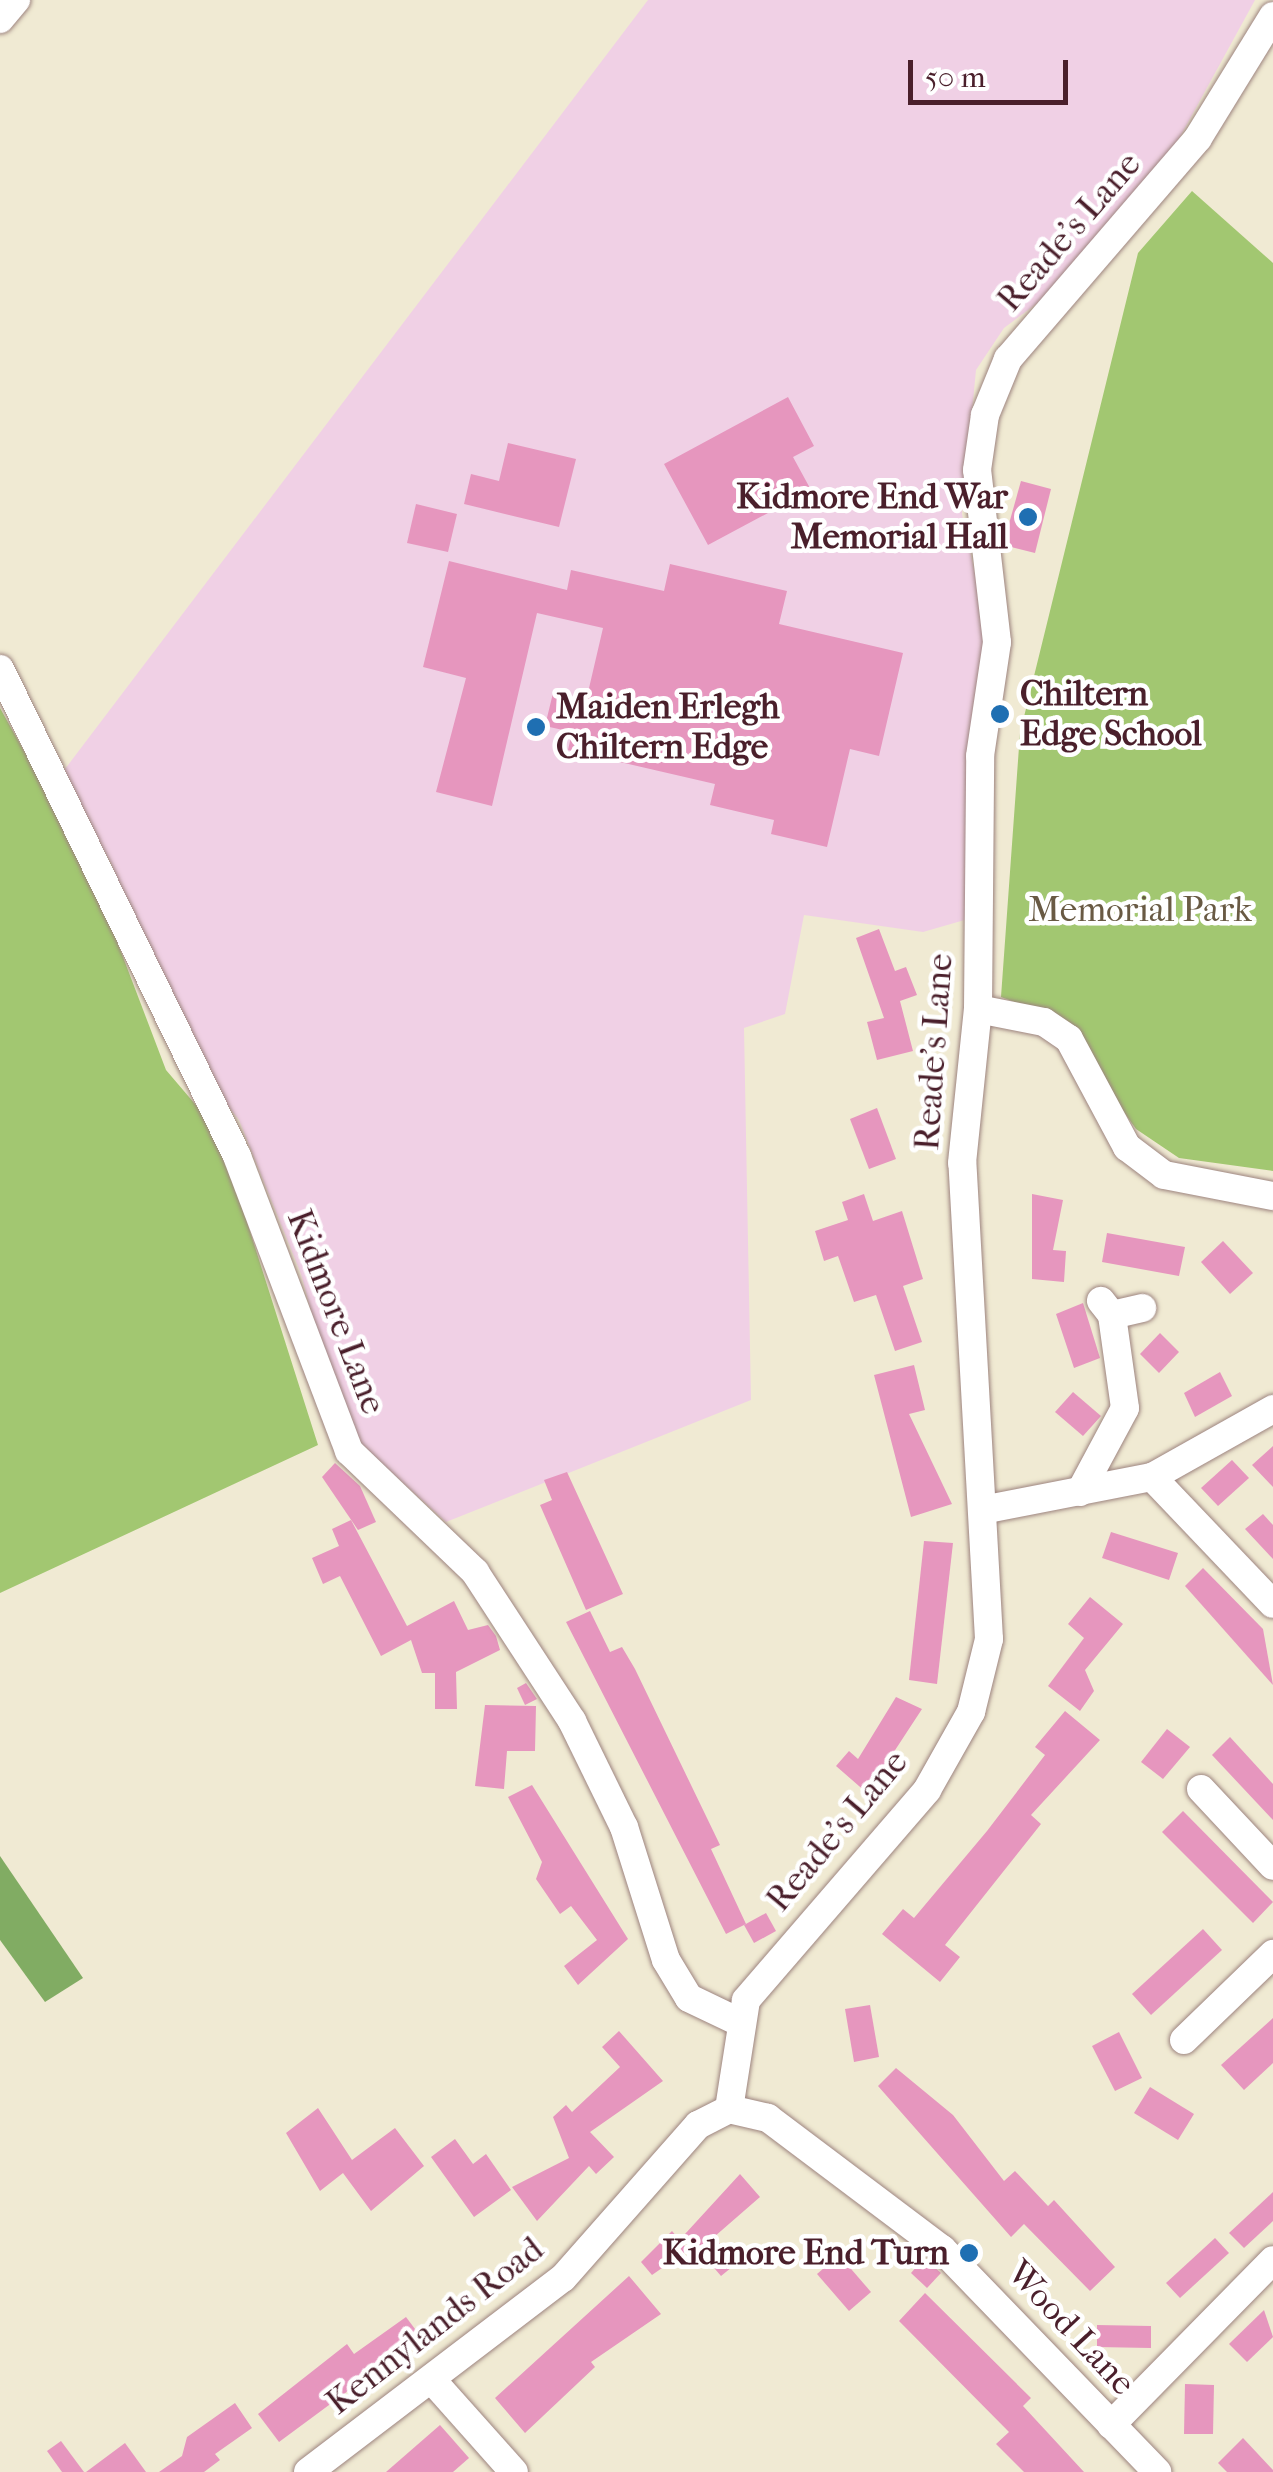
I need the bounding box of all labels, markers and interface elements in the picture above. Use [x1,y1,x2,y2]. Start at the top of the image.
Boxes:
scale bar [913,40,1073,102]
text: 50 m [925,60,986,95]
street label: Reade's Lane [988,144,1150,320]
place label: Kidmore End War Memorial Hall [736,476,1008,558]
marker: Kidmore End War Memorial Hall [1017,506,1039,528]
place label: Chiltern Edge School [1020,673,1202,755]
place label: Maiden Erlegh Chiltern Edge [556,686,780,768]
marker: Chiltern Edge School [989,703,1011,725]
marker: Maiden Erlegh Chiltern Edge [525,716,547,738]
park label: Memorial Park [1028,889,1252,931]
street label: Reade's Lane [906,952,962,1152]
street label: Kidmore Lane [278,1204,394,1420]
street label: Reade's Lane [757,1742,917,1920]
street label: Kennylands Road [318,2228,552,2424]
place label: Kidmore End Turn [663,2232,949,2274]
marker: Kidmore End Turn [958,2242,980,2264]
street label: Wood Lane [998,2252,1144,2404]

